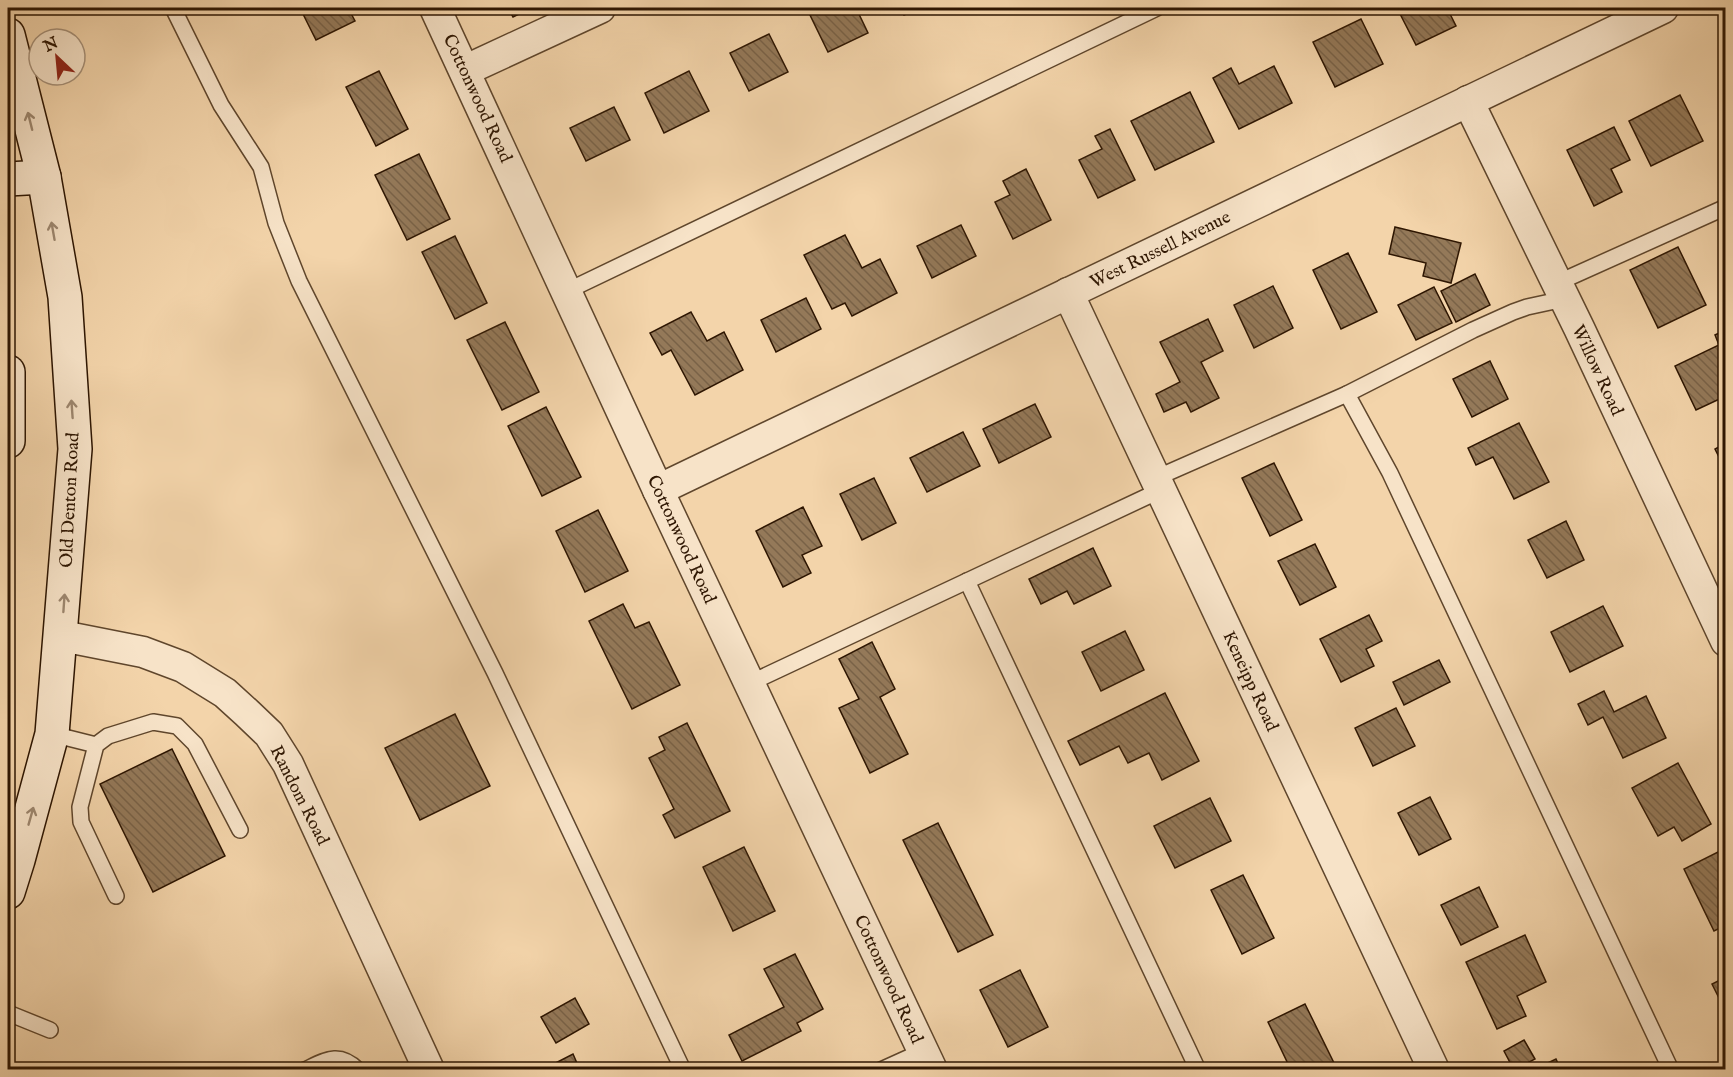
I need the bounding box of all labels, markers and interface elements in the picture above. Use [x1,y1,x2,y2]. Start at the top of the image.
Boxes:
north arrow [27,27,87,87]
street label: Cottonwood Road [437,31,517,167]
text: N [40,33,62,58]
one-way arrow [23,111,35,130]
street label: West Russell Avenue [1087,206,1235,294]
one-way arrow [47,222,58,241]
street label: Willow Road [1566,322,1628,420]
one-way arrow [67,399,78,419]
street label: Old Denton Road [55,431,86,568]
street label: Cottonwood Road [641,472,721,608]
one-way arrow [59,594,70,614]
street label: Keneipp Road [1216,628,1283,736]
street label: Random Road [264,742,334,850]
one-way arrow [26,807,37,826]
street label: Cottonwood Road [848,912,928,1048]

